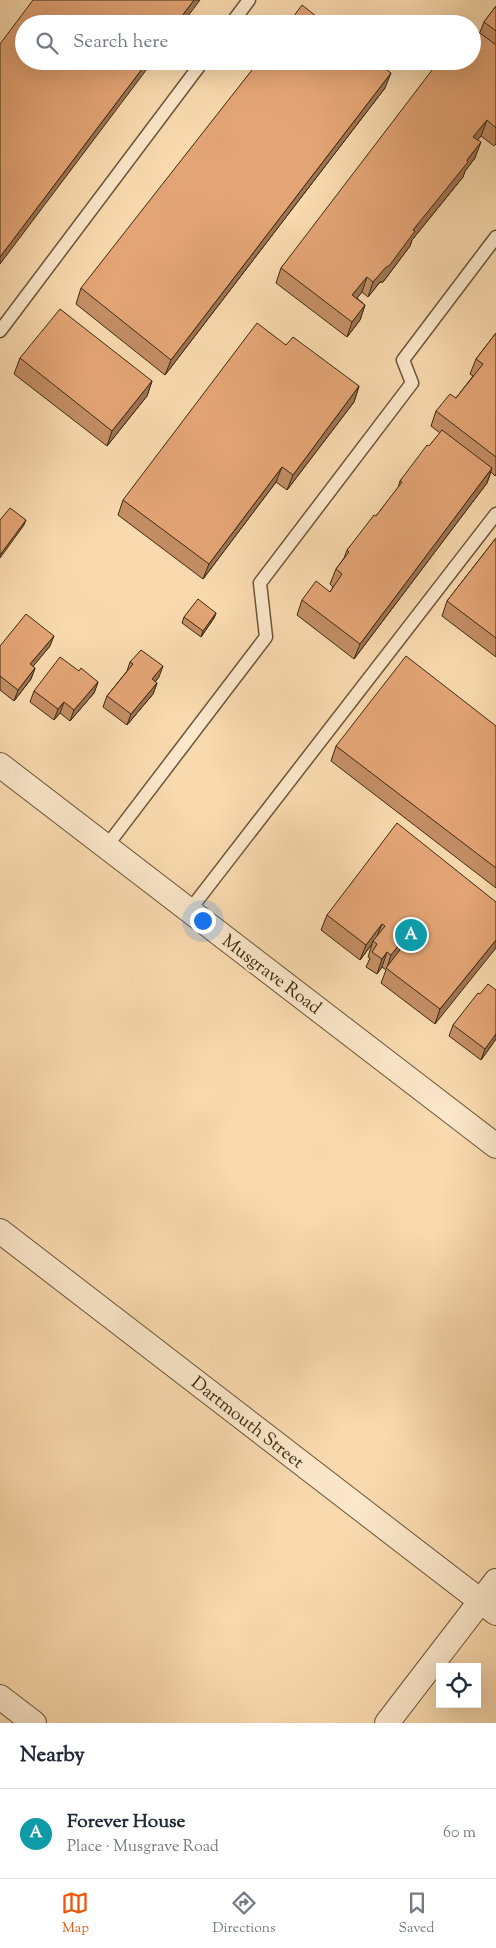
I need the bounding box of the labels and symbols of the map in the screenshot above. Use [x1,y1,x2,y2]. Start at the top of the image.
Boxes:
your location [190,908,216,934]
pin: A [395,916,427,954]
street label: Musgrave Road [216,929,326,1022]
street label: Dartmouth Street [185,1371,309,1476]

